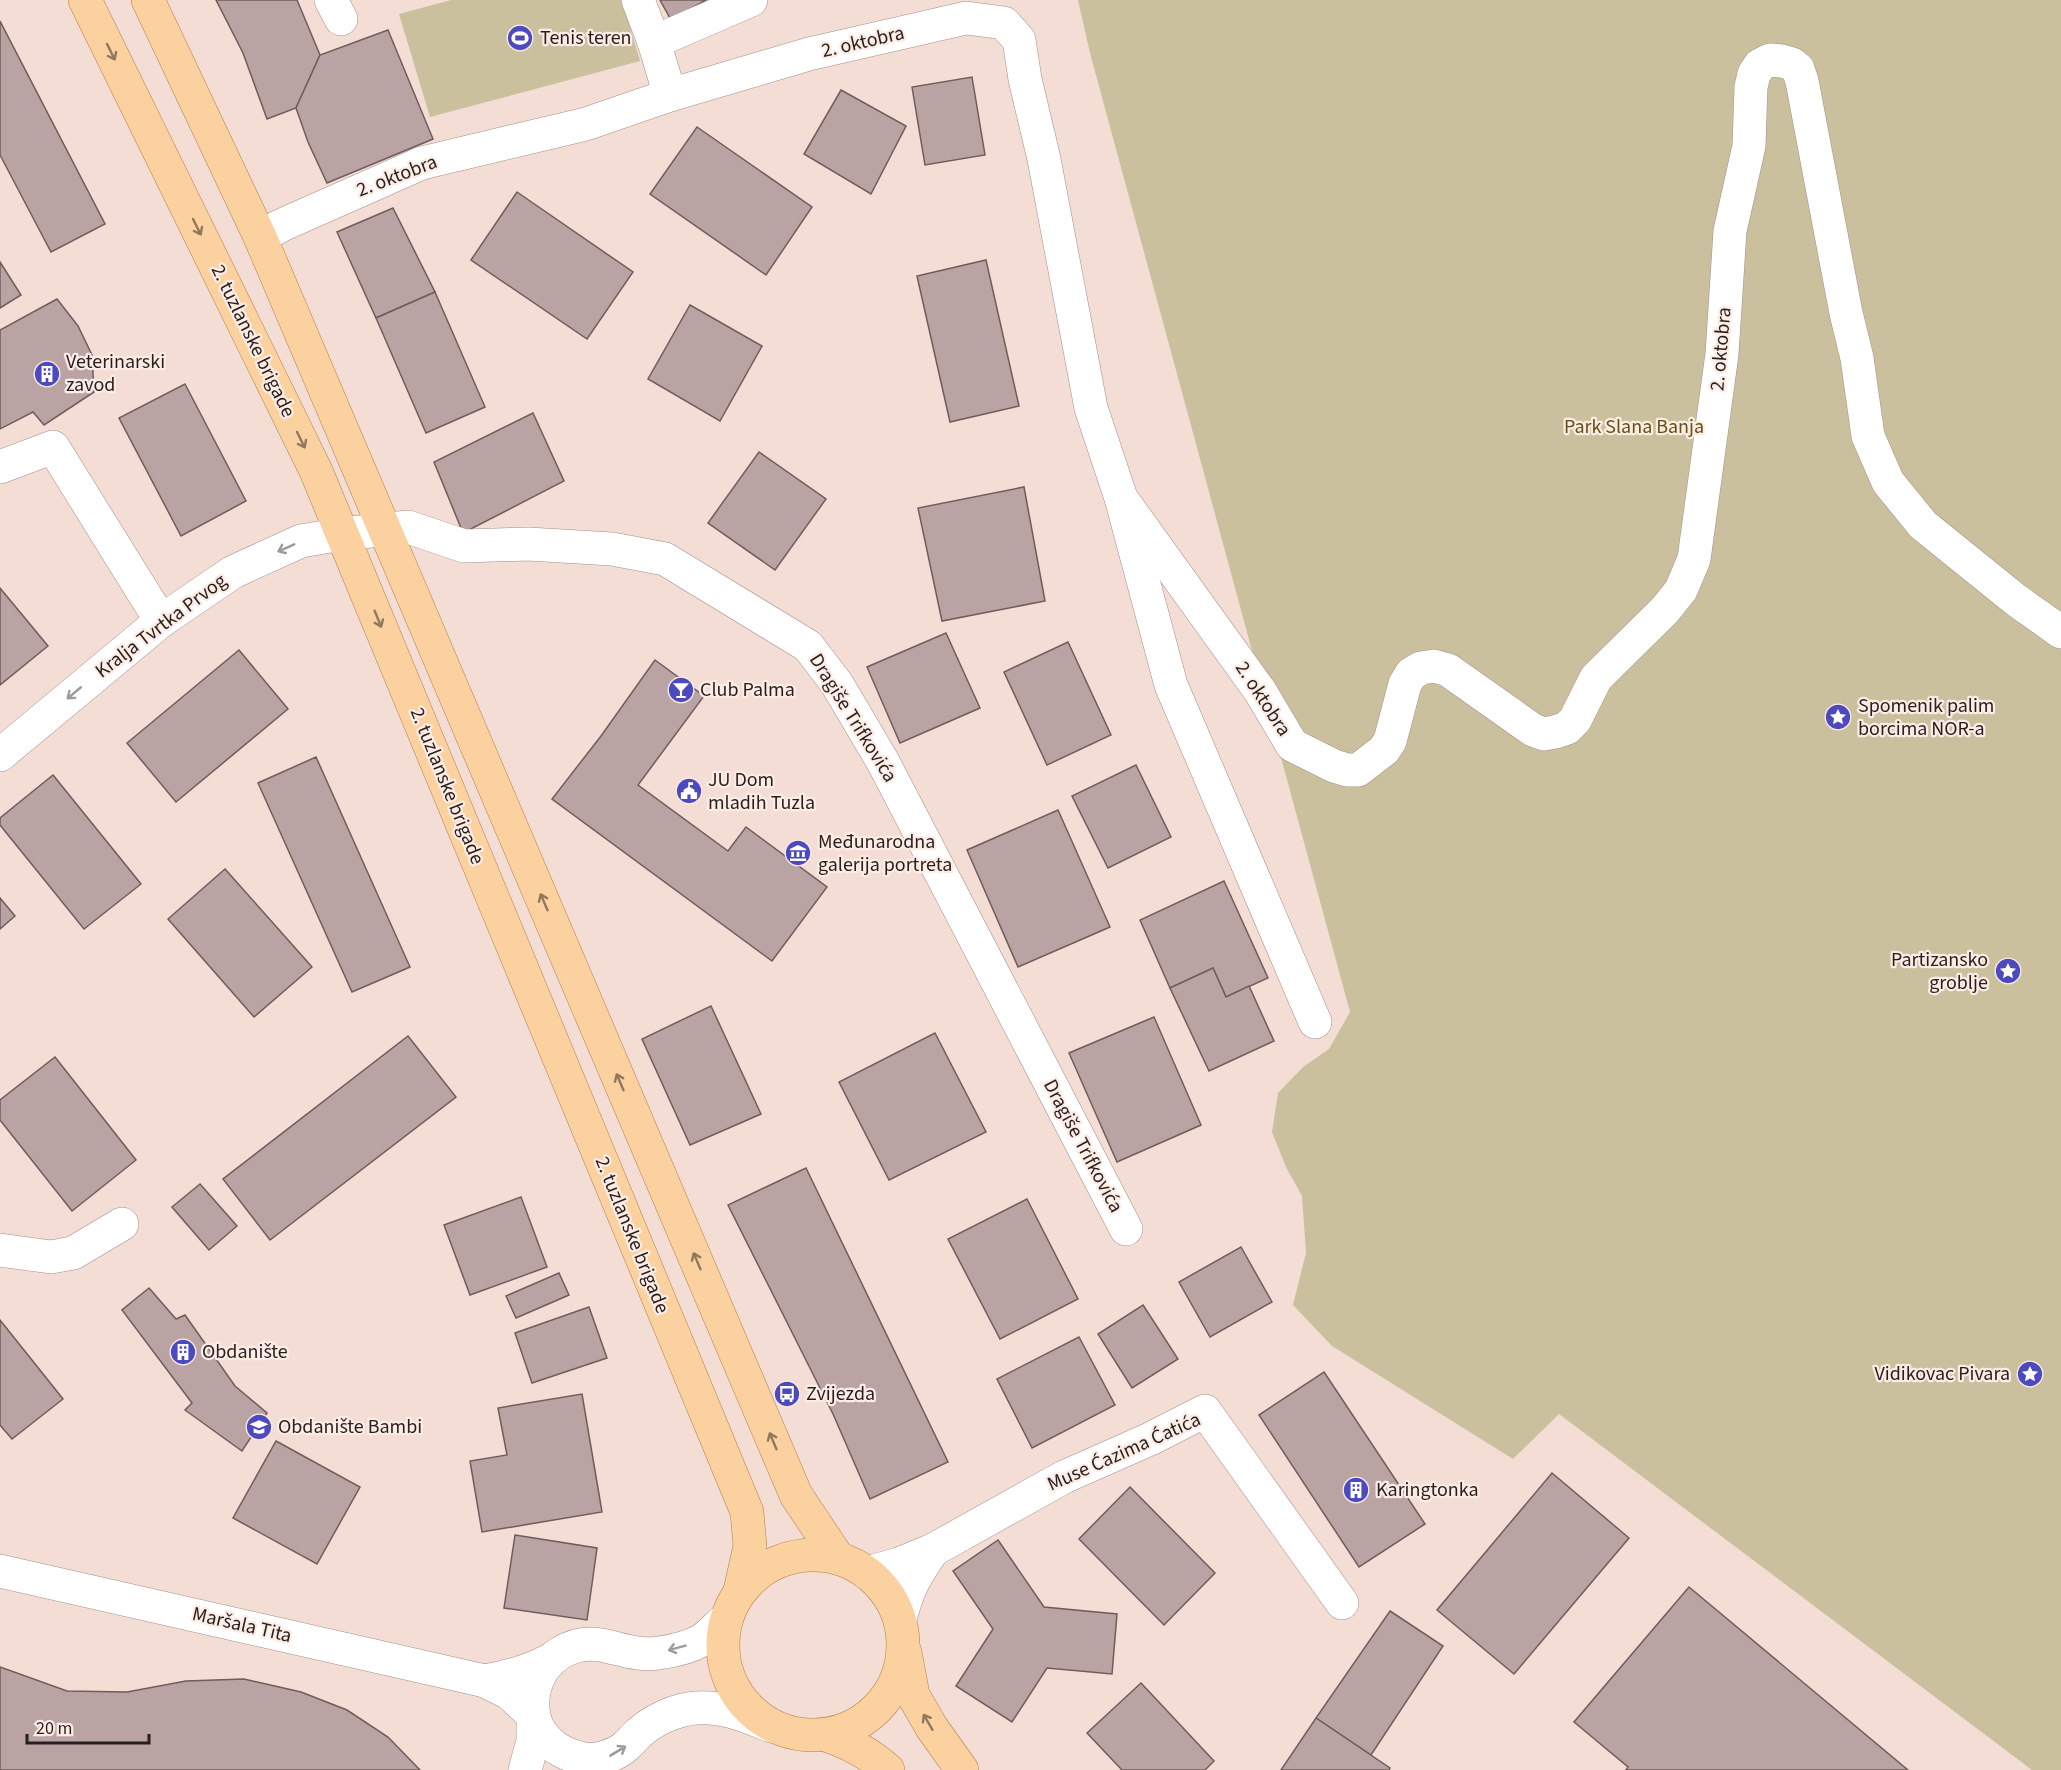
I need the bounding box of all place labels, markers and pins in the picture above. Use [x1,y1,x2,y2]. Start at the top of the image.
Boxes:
sports icon: Tenis teren [505,23,535,53]
place label: Tenis teren [540,24,632,52]
place label: Veterinarski zavod [66,348,165,399]
building icon: Veterinarski zavod [32,359,62,389]
bar icon: Club Palma [666,675,696,705]
place label: Club Palma [700,676,795,704]
place label: Spomenik palim borcima NOR-a [1858,692,1994,743]
place icon: Spomenik palim borcima NOR-a [1823,702,1853,732]
place label: JU Dom mladih Tuzla [708,766,815,817]
public building icon: JU Dom mladih Tuzla [674,776,704,806]
place label: Međunarodna galerija portreta [818,828,952,879]
museum icon: Međunarodna galerija portreta [783,838,813,868]
place label: Partizansko groblje [1891,946,1988,997]
place icon: Partizansko groblje [1993,956,2023,986]
building icon: Obdanište [168,1337,198,1367]
place label: Obdanište [202,1338,288,1366]
place icon: Vidikovac Pivara [2015,1359,2045,1389]
place label: Vidikovac Pivara [1875,1360,2010,1388]
bus stop icon: Zvijezda [772,1379,802,1409]
place label: Zvijezda [806,1380,875,1408]
school or university icon: Obdanište Bambi [244,1412,274,1442]
place label: Obdanište Bambi [278,1413,422,1441]
building icon: Karingtonka [1341,1475,1371,1505]
place label: Karingtonka [1376,1476,1479,1504]

